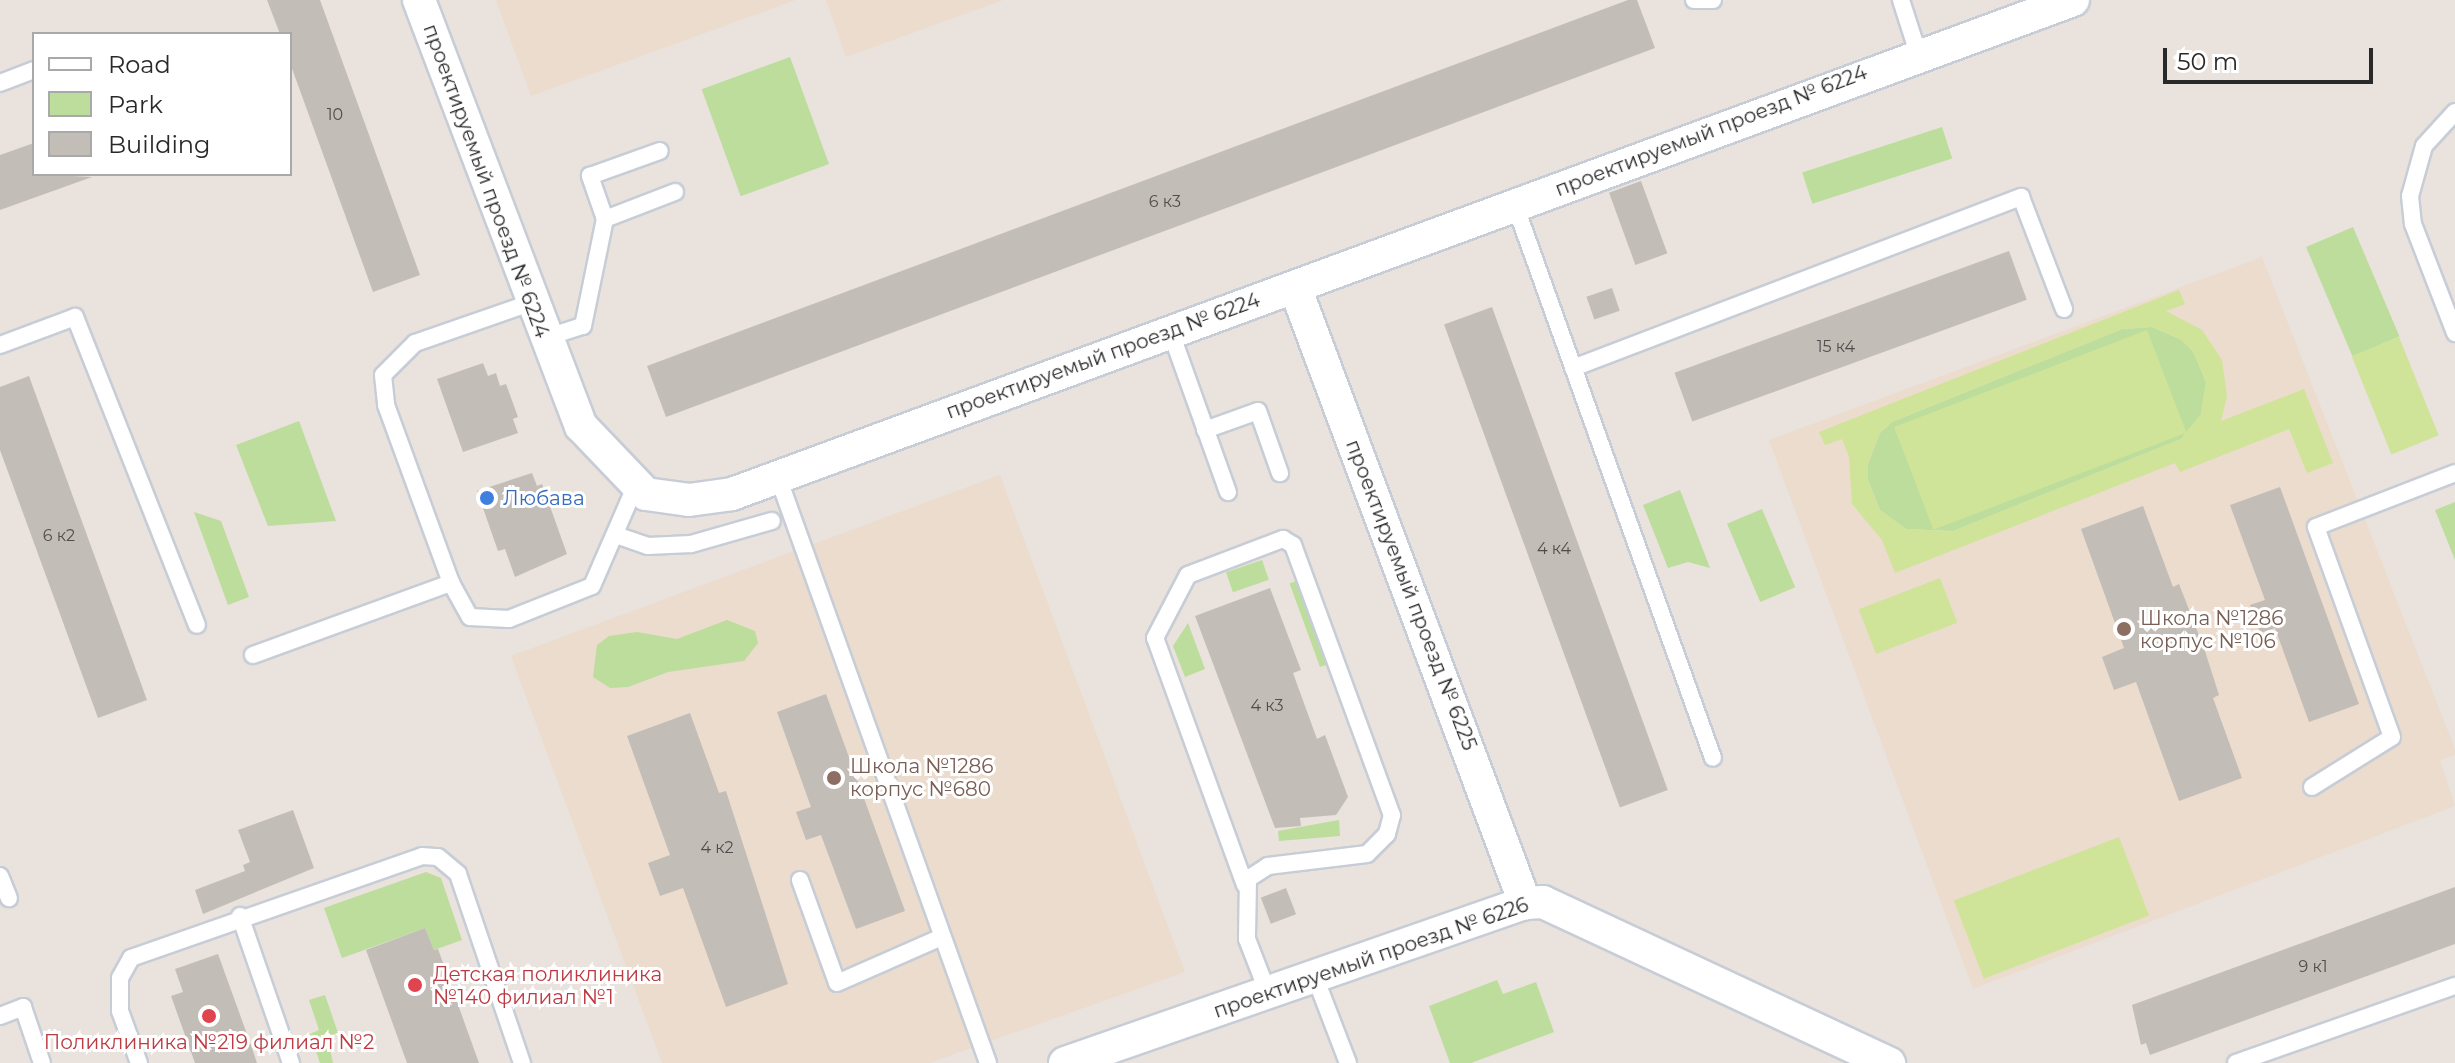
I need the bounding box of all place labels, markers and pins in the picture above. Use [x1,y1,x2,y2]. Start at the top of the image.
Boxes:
place label: Любава [503,486,585,510]
marker: Любава [478,489,496,507]
place label: Школа №1286 корпус №106 [2140,606,2283,653]
marker: Школа №1286 корпус №106 [2115,620,2133,638]
place label: Школа №1286 корпус №680 [850,754,993,801]
marker: Школа №1286 корпус №680 [825,769,843,787]
place label: Детская поликлиника №140 филиал №1 [433,962,662,1009]
marker: Детская поликлиника №140 филиал №1 [404,974,426,996]
marker: Поликлиника №219 филиал №2 [198,1005,220,1027]
place label: Поликлиника №219 филиал №2 [44,1030,374,1054]

